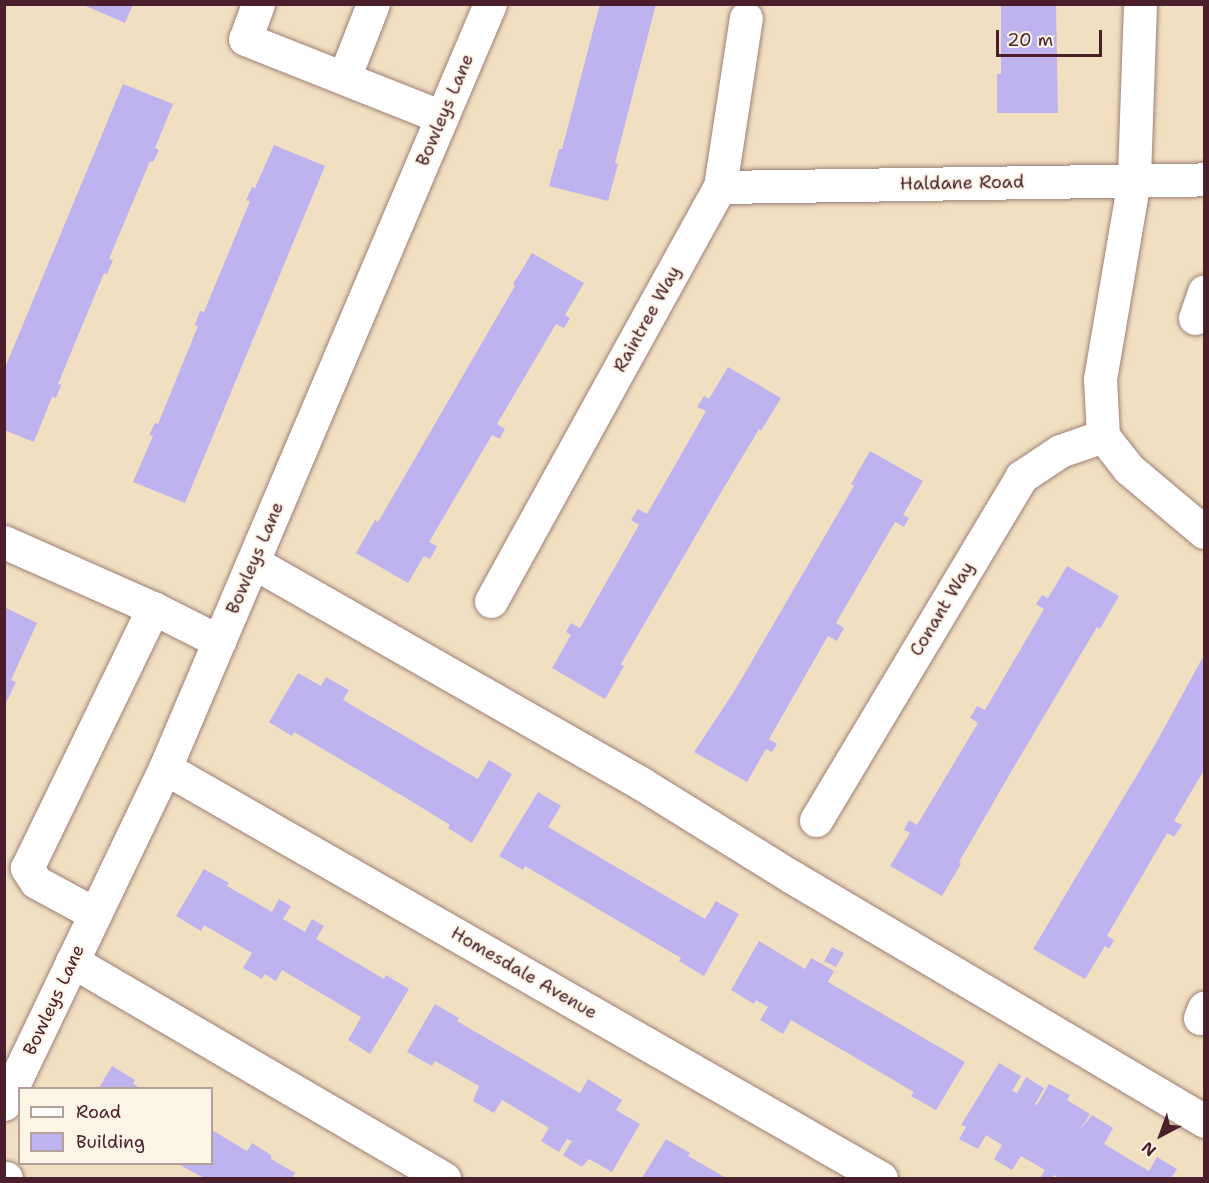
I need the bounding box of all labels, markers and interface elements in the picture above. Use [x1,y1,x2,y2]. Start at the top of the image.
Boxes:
scale bar [999,18,1106,56]
text: 20 m [1007,28,1053,52]
street label: Bowleys Lane [412,51,478,169]
street label: Haldane Road [900,171,1024,195]
street label: Raintree Way [609,262,685,376]
street label: Bowleys Lane [222,499,288,617]
street label: Conant Way [905,558,979,660]
street label: Homesdale Avenue [447,922,601,1024]
street label: Bowleys Lane [19,941,89,1059]
legend [18,1087,213,1165]
text: Road [76,1100,121,1124]
north arrow [1131,1105,1191,1165]
text: Building [76,1130,145,1154]
text: N [1137,1137,1161,1161]

